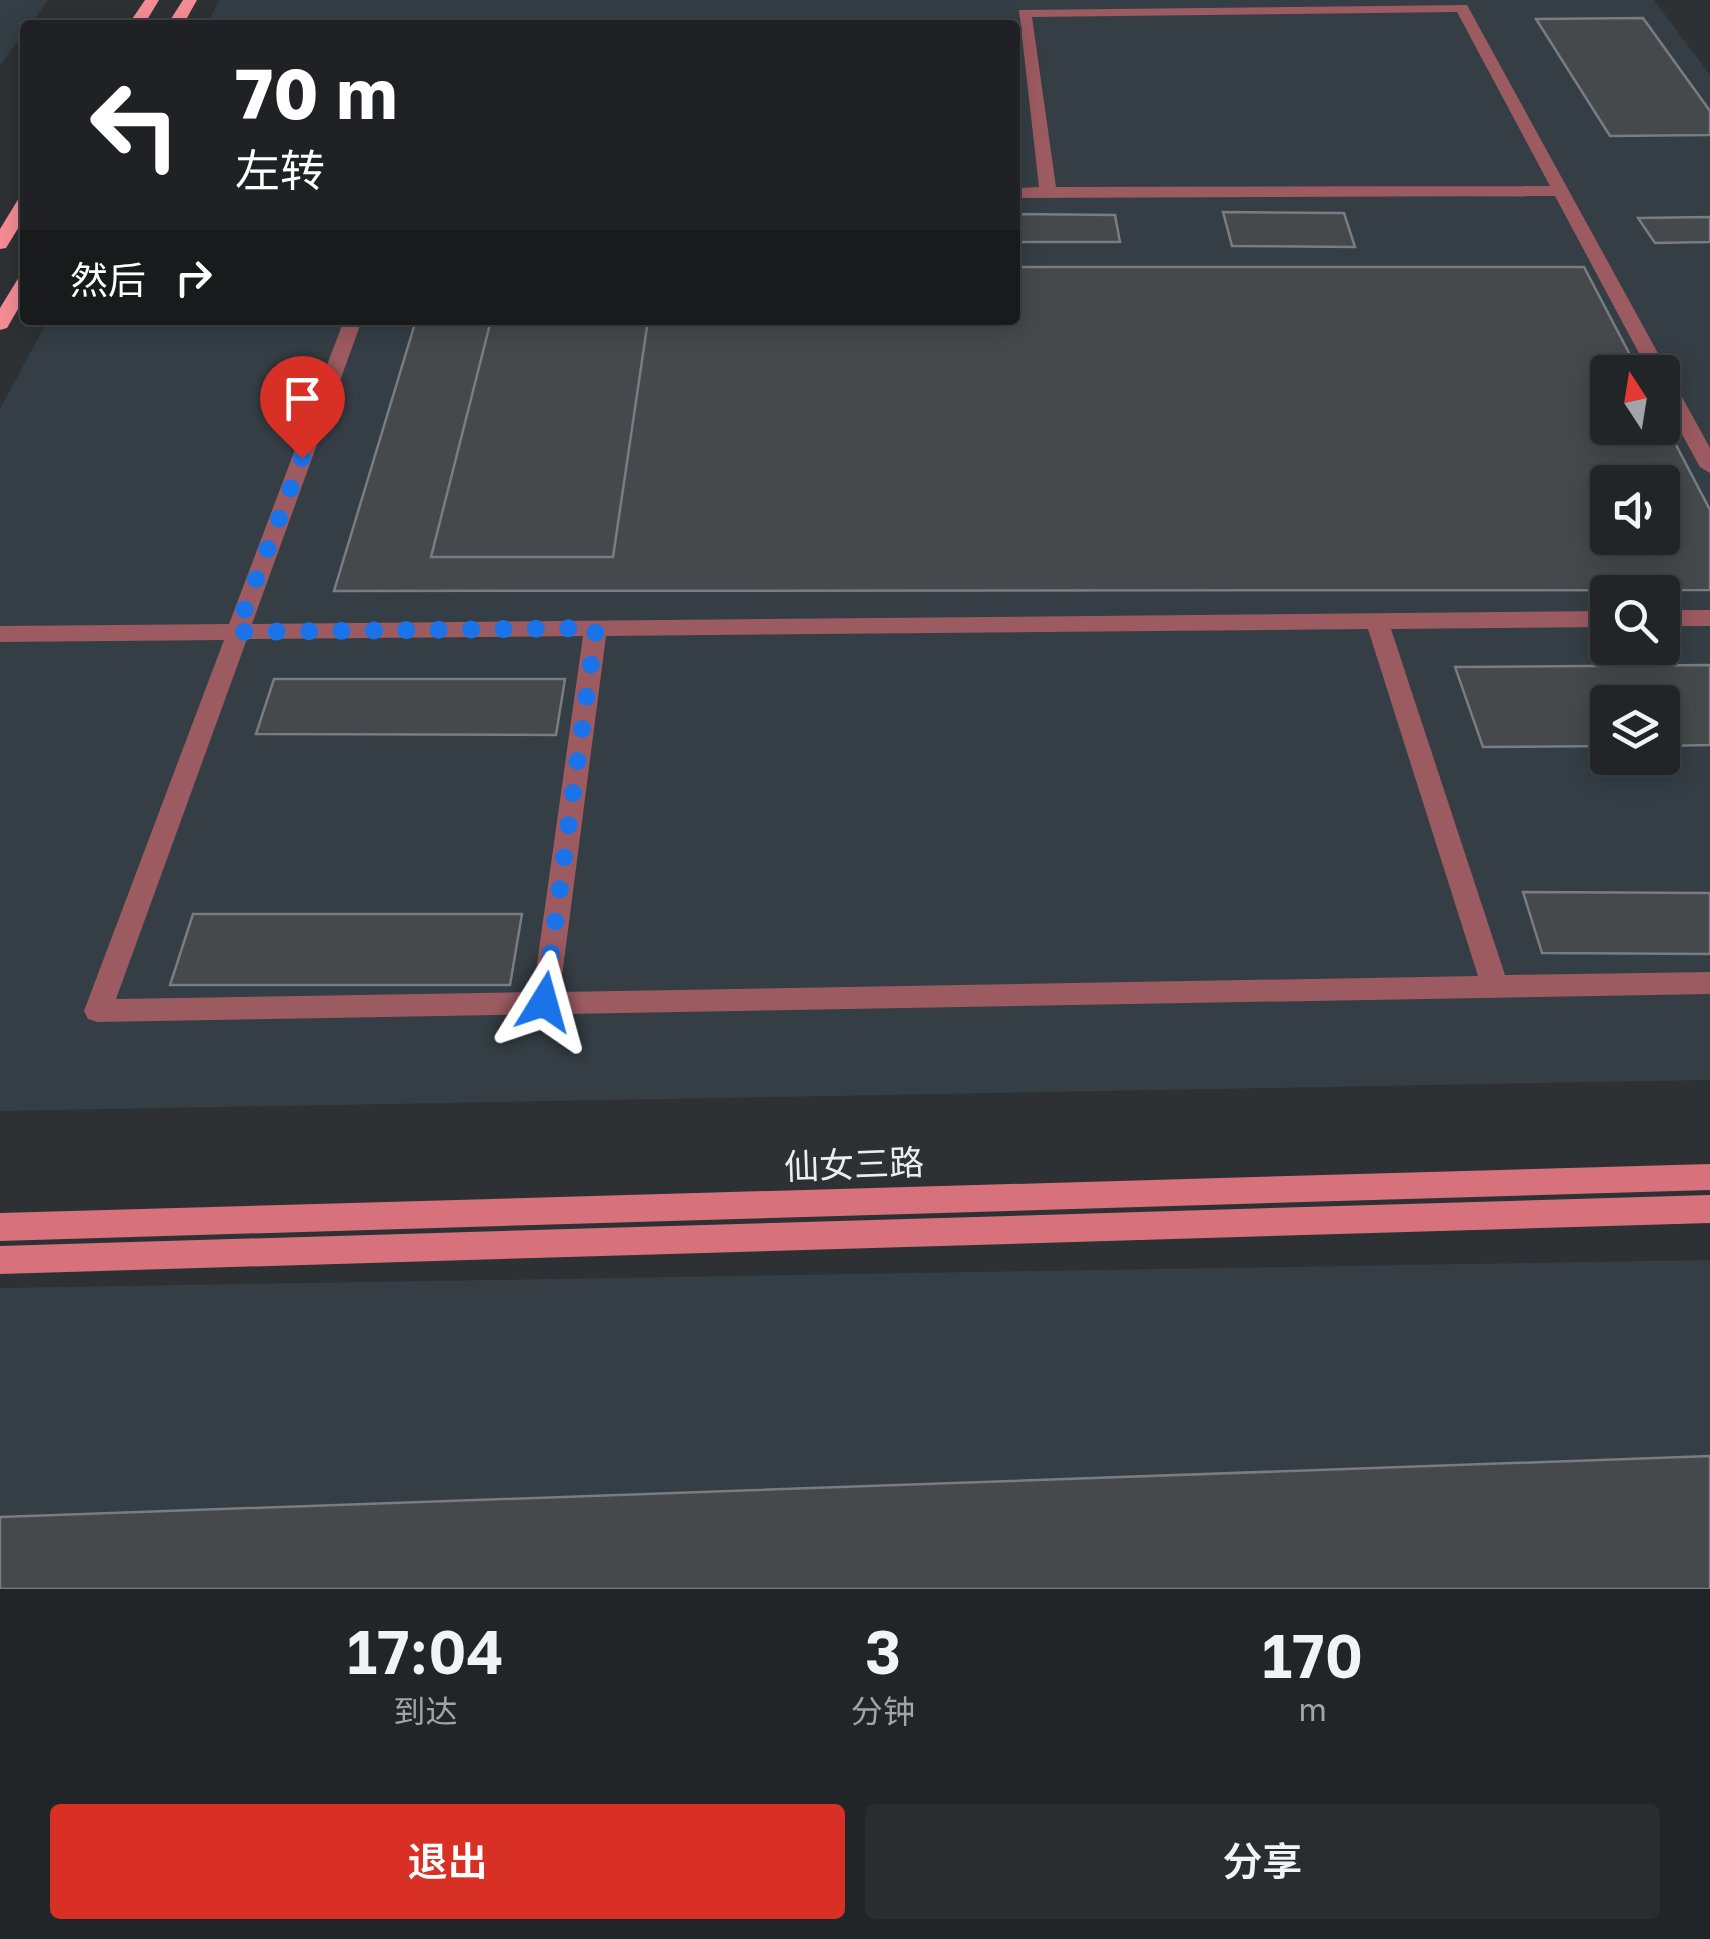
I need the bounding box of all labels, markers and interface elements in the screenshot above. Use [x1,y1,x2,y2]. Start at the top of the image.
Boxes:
text: 70 m [235,50,397,134]
icon: left [70,60,200,190]
text: 左转 [235,143,325,197]
icon: right [166,250,221,305]
text: 然后 [70,257,146,302]
north arrow [1590,355,1680,445]
map controls [1590,355,1680,775]
pin [260,356,345,459]
icon: arrive [275,371,330,426]
button: sound [1590,465,1680,555]
button: search [1590,575,1680,665]
button: layers [1590,685,1680,775]
position arrow [492,950,596,1054]
street label: 仙女三路 [783,1141,925,1187]
text: 17:04 [347,1615,504,1687]
text: 3 [865,1615,901,1687]
text: 170 [1262,1619,1363,1691]
text: m [1298,1690,1327,1728]
text: 到达 [394,1692,458,1730]
text: 分钟 [851,1692,915,1730]
button: 退出 [50,1804,845,1919]
button: 分享 [865,1804,1660,1919]

